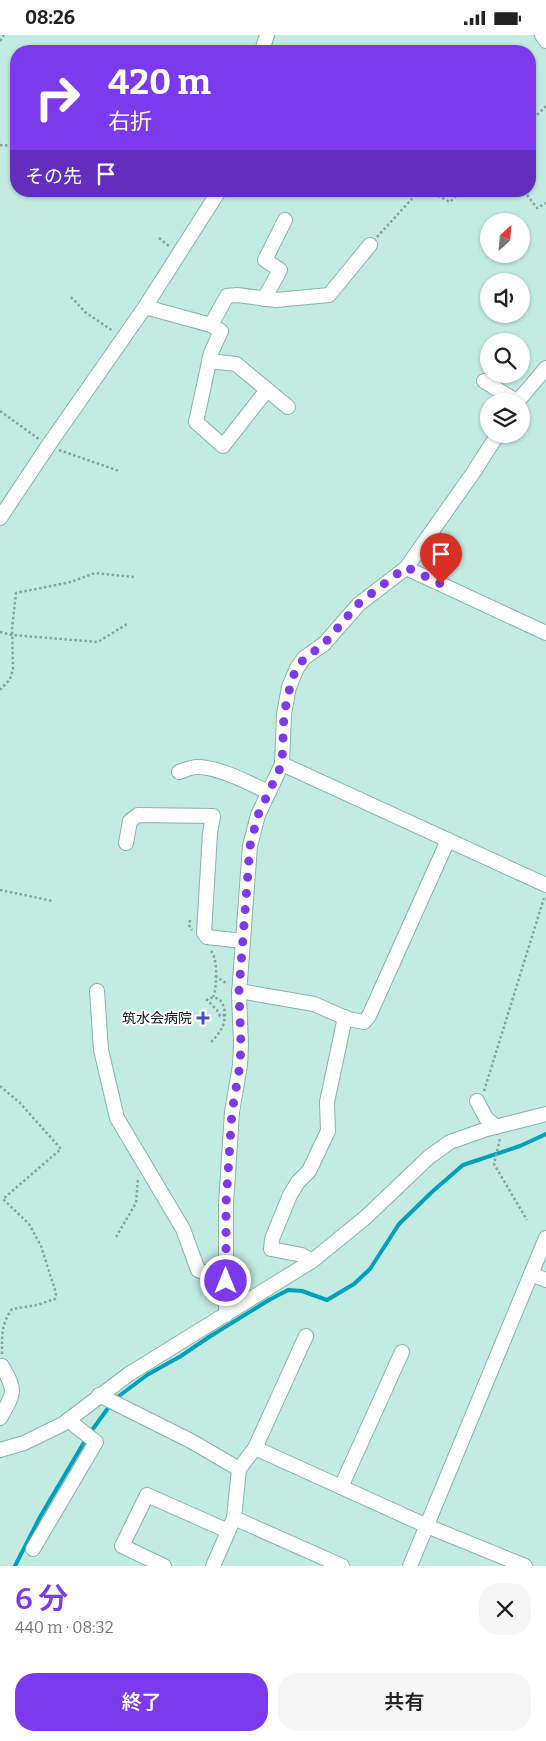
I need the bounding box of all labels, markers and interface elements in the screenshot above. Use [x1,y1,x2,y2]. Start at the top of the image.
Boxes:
text: 08:26 [25,6,75,29]
text: 420 m [108,61,211,103]
icon: right [25,65,90,130]
text: 右折 [108,108,152,135]
icon: arrive [92,160,120,188]
text: その先 [25,165,82,188]
north arrow [480,213,530,263]
map controls [480,213,530,443]
button: sound [480,273,530,323]
button: search [480,333,530,383]
button: layers [480,393,530,443]
pin [420,533,462,584]
icon: arrive [427,540,455,568]
place label: 筑水会病院 [122,1010,192,1027]
marker: 筑水会病院 [196,1011,210,1025]
position arrow [199,1254,251,1306]
text: 6 分 [15,1581,68,1617]
button: close [479,1583,531,1635]
text: 440 m · 08:32 [15,1618,113,1637]
button: 終了 [15,1673,268,1731]
button: 共有 [278,1673,531,1731]

